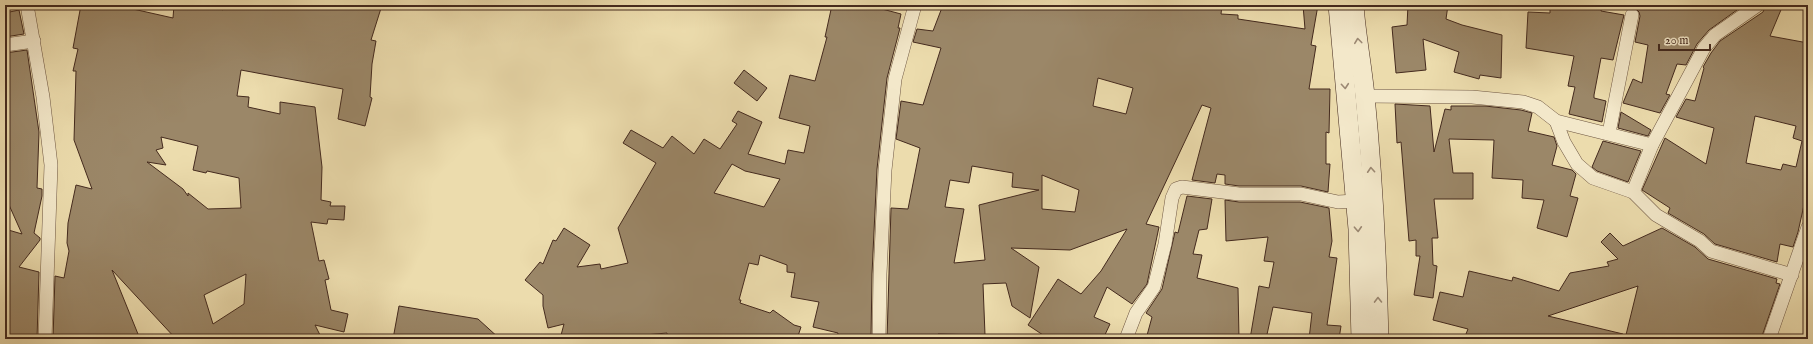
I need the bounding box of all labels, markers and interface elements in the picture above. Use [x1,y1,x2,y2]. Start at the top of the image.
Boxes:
scale bar [1659,26,1710,52]
text: 20 m [1665,33,1688,48]
one-way arrow [1354,38,1363,44]
one-way arrow [1340,83,1349,89]
one-way arrow [1366,167,1375,173]
one-way arrow [1353,226,1362,232]
one-way arrow [1373,297,1382,303]

